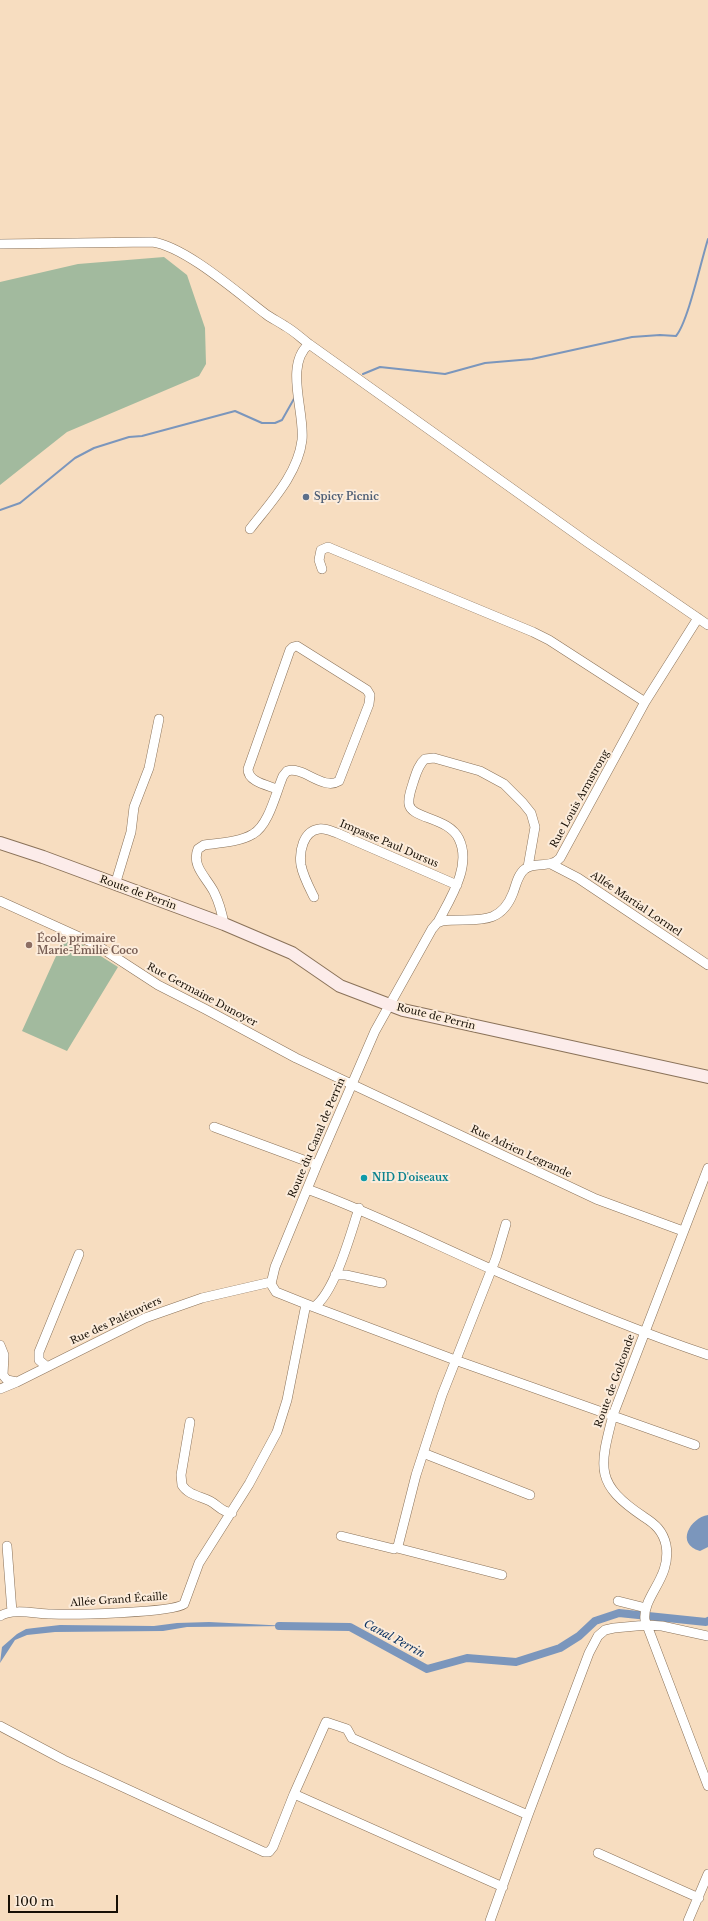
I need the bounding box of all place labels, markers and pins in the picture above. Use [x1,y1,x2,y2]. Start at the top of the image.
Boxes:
place label: Spicy Picnic [314,491,379,503]
marker: Spicy Picnic [301,492,311,502]
place label: École primaire Marie-Émilie Coco [37,933,138,956]
marker: École primaire Marie-Émilie Coco [24,940,34,950]
place label: NID D'oiseaux [372,1172,449,1184]
marker: NID D'oiseaux [359,1173,369,1183]

